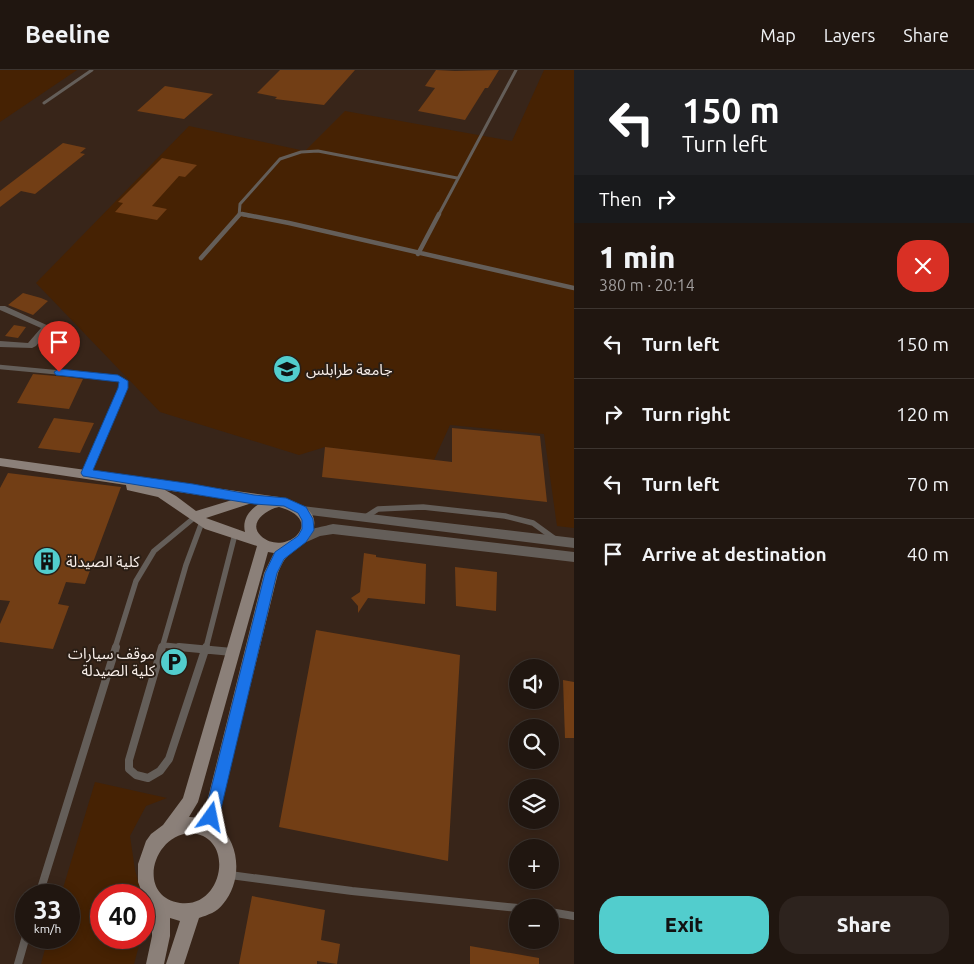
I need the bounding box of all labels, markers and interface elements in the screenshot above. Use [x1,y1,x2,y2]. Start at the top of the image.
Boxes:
text: Beeline [25,21,110,48]
text: Map [760,25,796,45]
text: Layers [824,25,875,45]
text: Share [903,25,949,45]
icon: left [599,90,664,155]
text: 150 m [682,90,780,130]
text: Turn left [682,131,767,156]
icon: right [652,185,680,213]
text: Then [599,188,642,210]
text: 1 min [599,240,675,274]
button: close [897,240,949,292]
text: 380 m · 20:14 [599,276,695,294]
pin [38,321,80,372]
icon: arrive [45,328,73,356]
icon: left [599,330,627,358]
text: Turn left [642,333,720,355]
text: 150 m [896,333,949,355]
school or university icon: جامعة طرابلس [272,354,302,384]
place label: جامعة طرابلس [306,361,393,379]
icon: right [599,400,627,428]
text: Turn right [642,403,730,425]
text: 120 m [896,403,949,425]
icon: left [599,470,627,498]
text: Turn left [642,473,720,495]
text: 70 m [907,473,949,495]
icon: arrive [599,540,627,568]
text: Arrive at destination [642,543,827,565]
text: 40 m [907,543,949,565]
building icon: كلية الصيدلة [32,546,62,576]
place label: كلية الصيدلة [66,553,140,570]
place label: موقف سيارات كلية الصيدلة [68,645,156,679]
parking icon: موقف سيارات كلية الصيدلة [159,647,189,677]
map controls [509,659,559,949]
button: sound [509,659,559,709]
button: search [509,719,559,769]
button: layers [509,779,559,829]
position arrow [184,790,236,842]
button: + [509,839,559,889]
speed limit sign: 40 [90,884,155,949]
text: 33 [33,896,62,924]
button: Exit [599,896,769,954]
button: Share [779,896,949,954]
button: − [509,899,559,949]
text: km/h [34,922,61,935]

